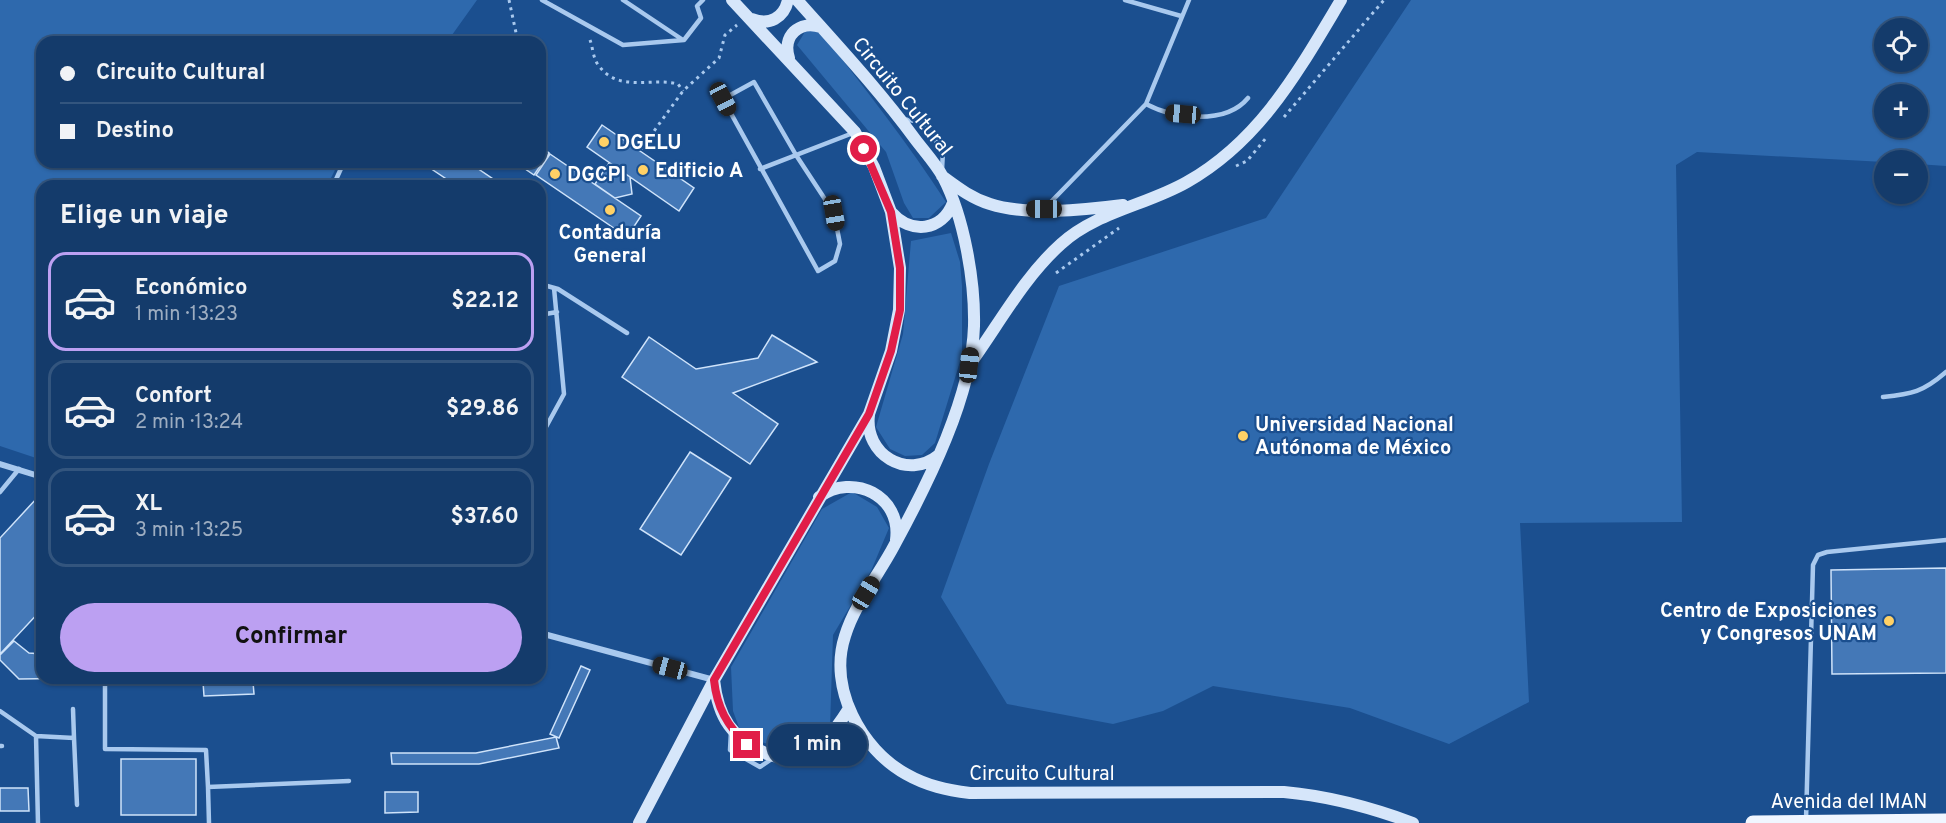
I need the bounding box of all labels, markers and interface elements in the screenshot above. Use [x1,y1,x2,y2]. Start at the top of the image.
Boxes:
map controls [1874,18,1928,204]
button: locate [1874,18,1928,72]
street label: Circuito Cultural [845,32,957,162]
text: Circuito Cultural [96,60,265,87]
car [707,79,739,119]
button: + [1874,84,1928,138]
car [1164,103,1202,125]
text: Destino [96,118,174,145]
place label: DGELU [616,131,682,157]
marker: DGELU [597,135,611,149]
route start [850,135,877,162]
button: − [1874,150,1928,204]
place label: Edificio A [655,159,743,185]
place label: DGCPI [567,163,626,189]
marker: Edificio A [636,163,650,177]
marker: DGCPI [548,167,562,181]
car [822,194,846,232]
text: Elige un viaje [60,199,229,233]
car [1026,200,1062,218]
marker: Contaduría General [603,203,617,217]
place label: Contaduría General [559,221,661,270]
icon: car [63,275,117,329]
text: Económico [135,275,248,302]
text: $22.12 [451,288,519,315]
text: 1 min · 13:23 [135,302,238,328]
car [958,346,980,384]
icon: car [63,383,117,437]
text: Confort [135,383,212,410]
text: $29.86 [446,396,519,423]
text: 2 min · 13:24 [135,410,243,436]
place label: Universidad Nacional Autónoma de México [1255,413,1454,462]
marker: Universidad Nacional Autónoma de México [1236,429,1250,443]
icon: car [63,491,117,545]
text: XL [135,491,162,518]
text: $37.60 [451,504,519,531]
text: 3 min · 13:25 [135,518,243,544]
car [849,573,883,613]
place label: Centro de Exposiciones y Congresos UNAM [1660,599,1877,648]
button: Confirmar [60,603,522,672]
marker: Centro de Exposiciones y Congresos UNAM [1882,614,1896,628]
car [650,655,690,681]
callout: 1 min [768,724,867,766]
route end [733,731,760,758]
text: 1 min [793,732,842,758]
street label: Circuito Cultural [969,762,1115,788]
street label: Avenida del IMAN [1770,790,1928,816]

